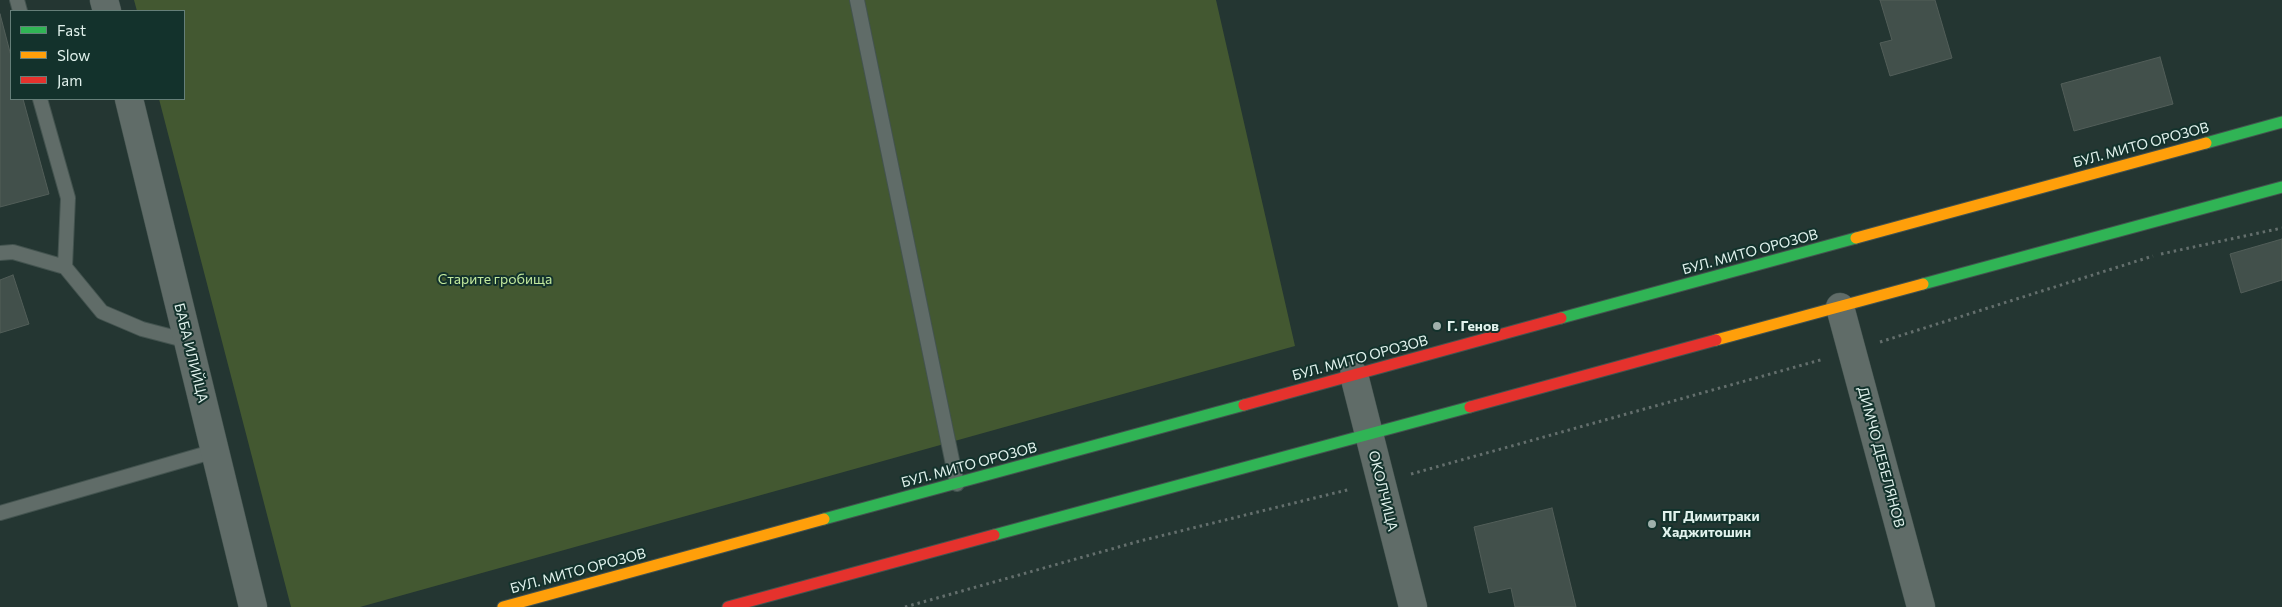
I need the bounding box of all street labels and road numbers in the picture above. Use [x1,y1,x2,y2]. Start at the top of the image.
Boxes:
street label: БУЛ. МИТО ОРОЗОВ [2071,119,2211,171]
street label: БУЛ. МИТО ОРОЗОВ [1680,226,1820,278]
street label: БАБА ИЛИЙЦА [171,301,211,405]
street label: БУЛ. МИТО ОРОЗОВ [1290,332,1430,384]
street label: ДИМЧО ДЕБЕЛЯНОВ [1854,385,1908,529]
street label: БУЛ. МИТО ОРОЗОВ [899,439,1039,491]
street label: ОКОЛЧИЦА [1365,449,1401,533]
street label: БУЛ. МИТО ОРОЗОВ [508,545,648,597]

